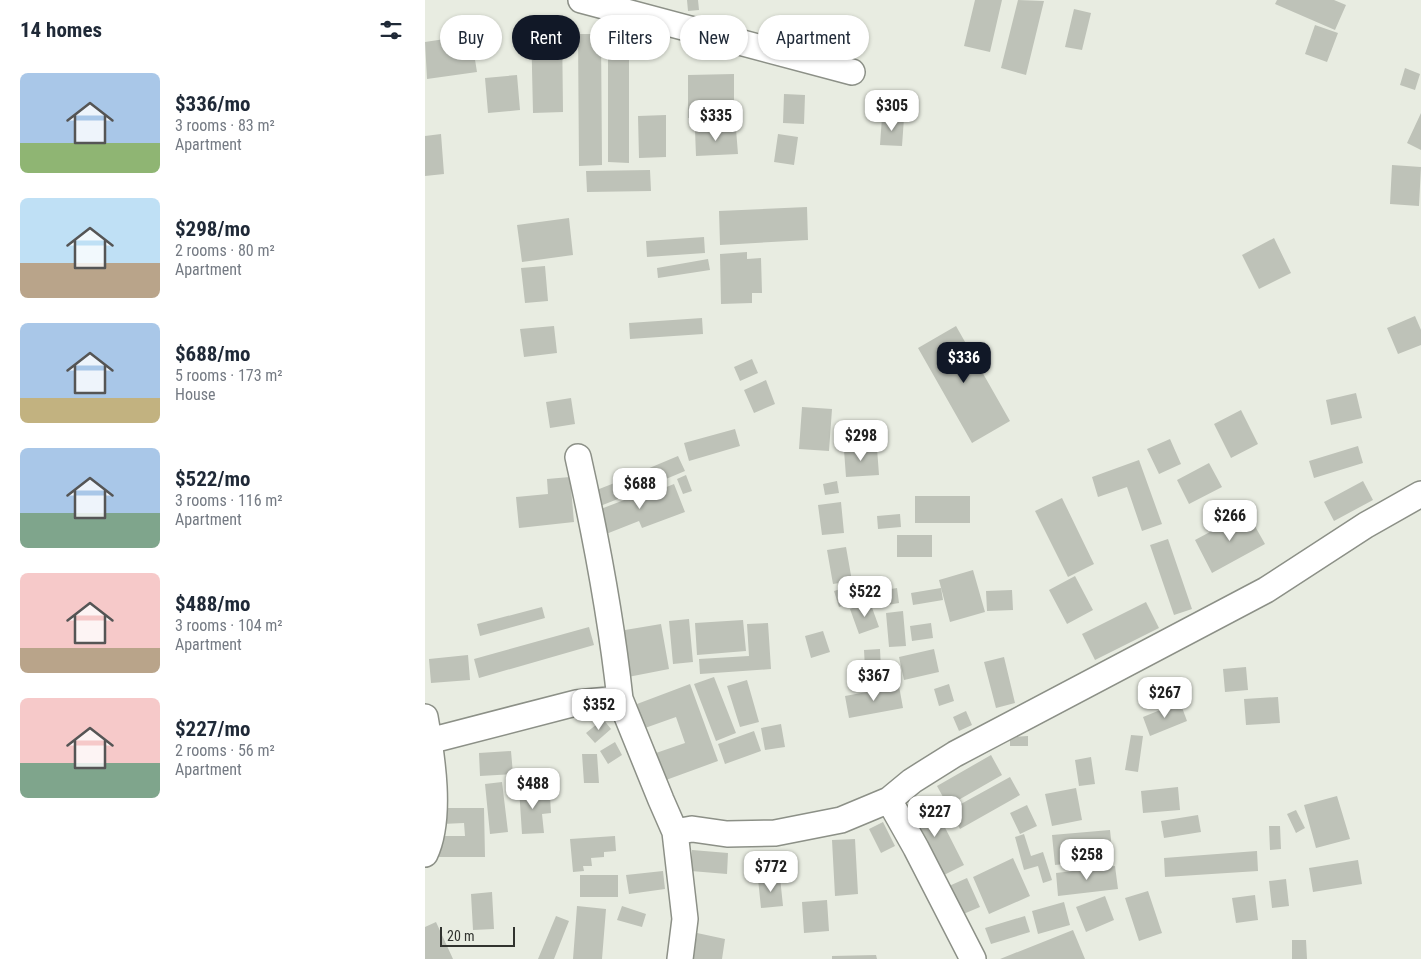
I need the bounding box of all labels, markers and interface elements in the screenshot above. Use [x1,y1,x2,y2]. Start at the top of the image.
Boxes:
chip: Buy [440,15,502,60]
chip: Rent [512,15,580,60]
chip: Filters [590,15,670,60]
chip: New [680,15,748,60]
chip: Apartment [758,15,869,60]
icon: filters [377,16,405,44]
text: 14 homes [20,18,102,42]
pin: $305 [862,90,922,132]
text: $336/mo [175,92,250,116]
icon: home [60,93,120,153]
text: $305 [876,96,908,115]
pin: $335 [686,100,746,142]
text: $335 [700,106,732,125]
text: 3 rooms · 83 m² [175,116,275,135]
text: Apartment [175,135,242,154]
text: $298/mo [175,217,250,241]
icon: home [60,218,120,278]
text: 2 rooms · 80 m² [175,241,275,260]
text: Apartment [175,260,242,279]
text: $688/mo [175,342,250,366]
pin: $336 [934,342,994,384]
icon: home [60,343,120,403]
text: $336 [948,348,980,367]
text: 5 rooms · 173 m² [175,366,283,385]
text: House [175,385,215,404]
pin: $298 [831,420,891,462]
text: $298 [845,426,877,445]
text: $522/mo [175,467,250,491]
icon: home [60,468,120,528]
pin: $688 [610,468,670,510]
text: $688 [624,474,656,493]
text: 3 rooms · 116 m² [175,491,283,510]
pin: $266 [1200,500,1260,542]
text: $266 [1214,506,1246,525]
text: Apartment [175,510,242,529]
pin: $522 [835,576,895,618]
text: $522 [849,582,881,601]
text: $488/mo [175,592,250,616]
icon: home [60,593,120,653]
text: 3 rooms · 104 m² [175,616,283,635]
text: Apartment [175,635,242,654]
pin: $367 [844,660,904,702]
text: $367 [858,666,890,685]
pin: $267 [1135,676,1195,719]
text: $267 [1149,683,1181,702]
pin: $352 [569,688,629,731]
text: $352 [583,695,615,714]
text: $227/mo [175,717,250,741]
icon: home [60,718,120,778]
text: 2 rooms · 56 m² [175,741,275,760]
text: Apartment [175,760,242,779]
pin: $488 [503,768,563,810]
text: $488 [517,774,549,793]
pin: $227 [905,796,965,838]
text: $227 [919,802,951,821]
pin: $258 [1057,838,1117,881]
text: $258 [1071,845,1103,864]
pin: $772 [741,850,801,893]
text: $772 [755,857,787,876]
scale bar [440,924,515,947]
text: 20 m [447,928,475,944]

